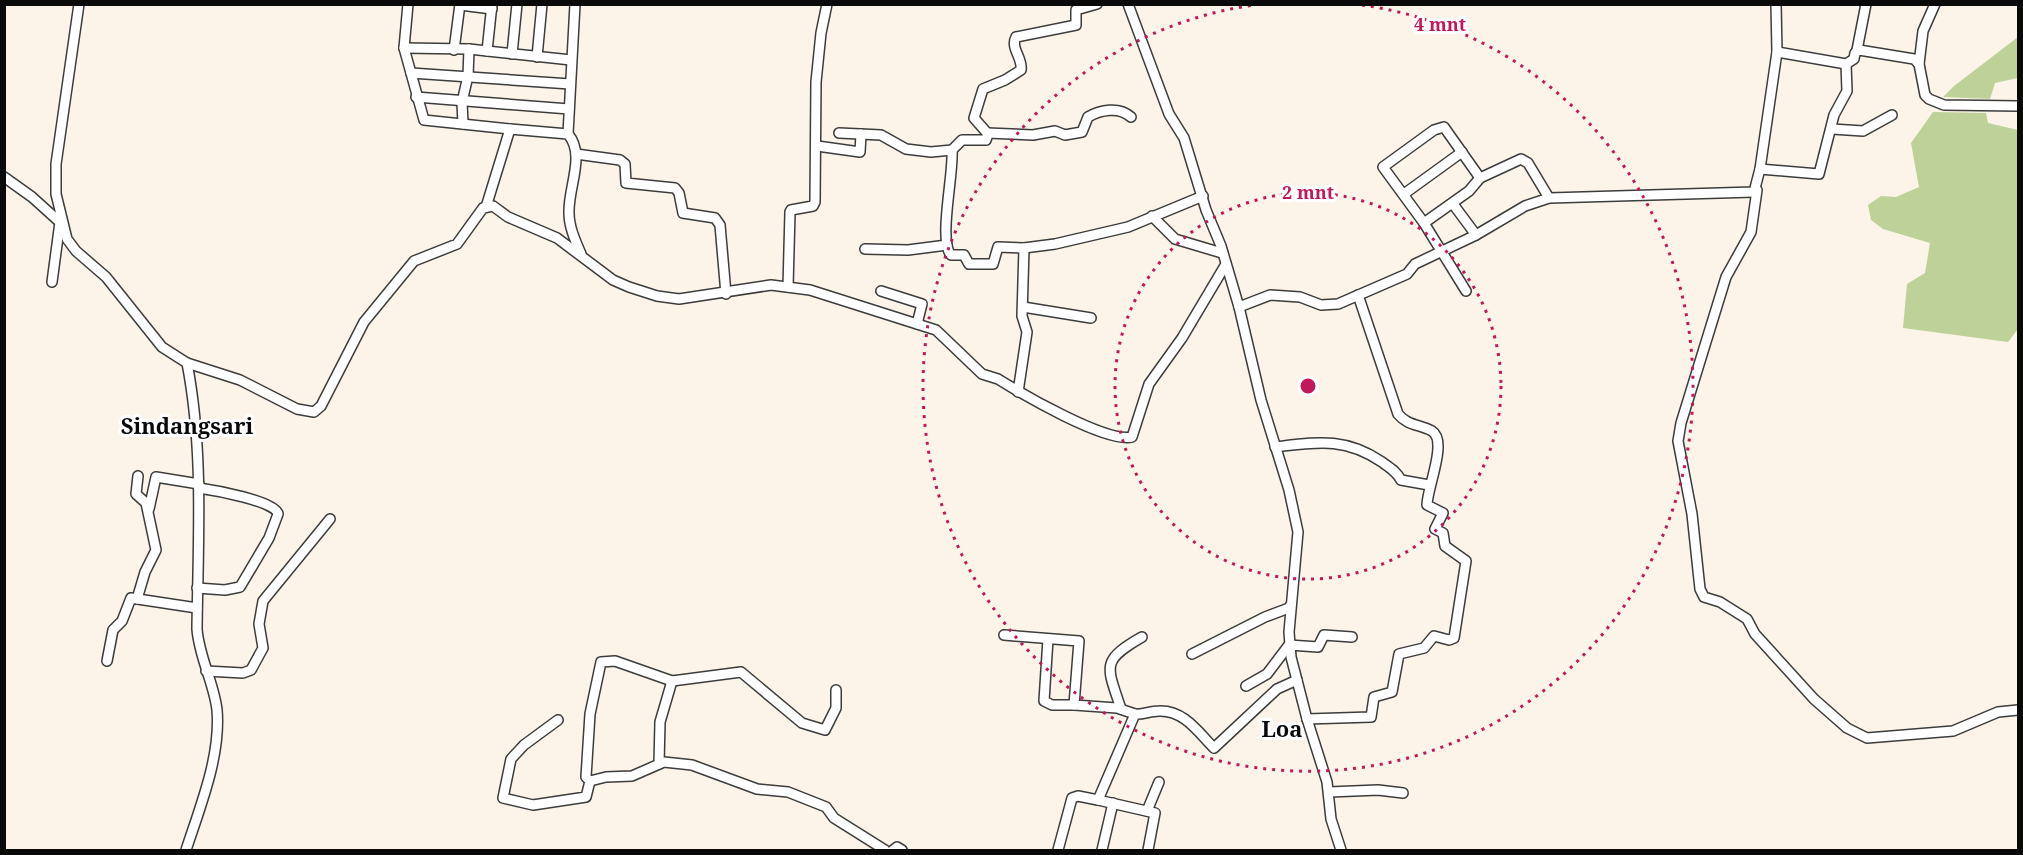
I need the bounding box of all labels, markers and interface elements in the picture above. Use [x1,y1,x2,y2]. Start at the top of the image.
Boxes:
text: 4 mnt [1414,12,1466,36]
text: 2 mnt [1282,180,1334,204]
centre of rings [1298,376,1318,396]
district label: Sindangsari [121,410,254,440]
district label: Loa [1261,713,1303,743]

